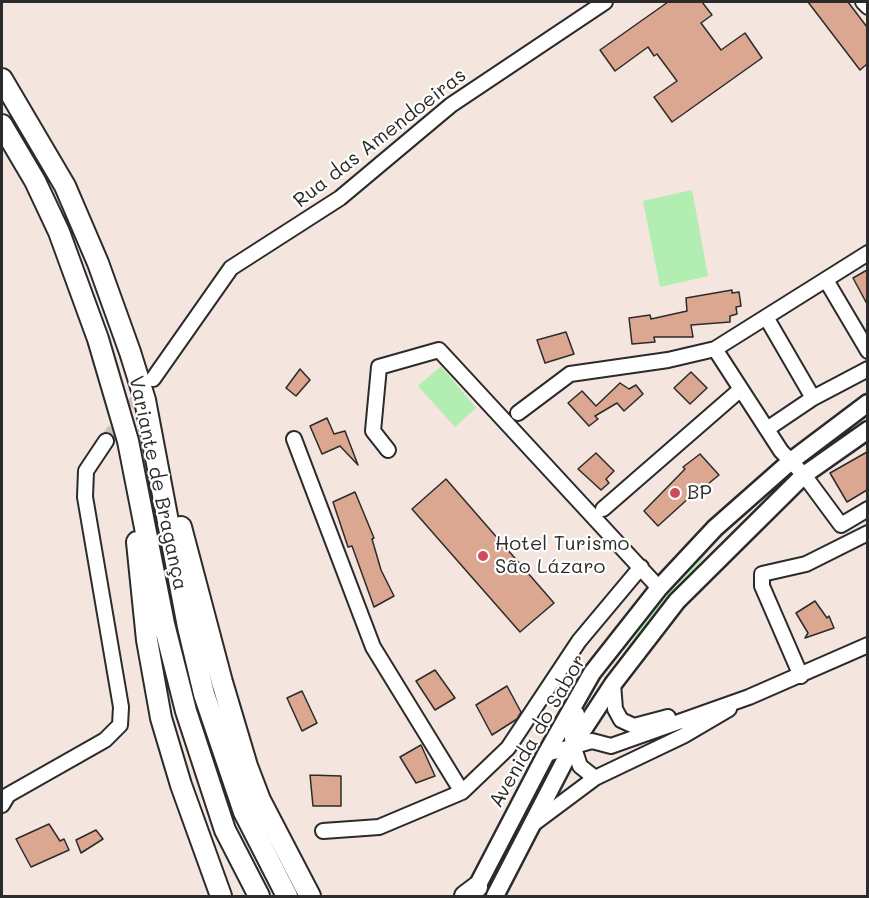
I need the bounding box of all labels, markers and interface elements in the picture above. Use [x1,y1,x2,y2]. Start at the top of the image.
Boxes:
street label: Rua das Amendoeiras [289,63,471,213]
street label: Variante de Bragança [124,374,192,592]
place label: BP [687,481,712,505]
marker: BP [668,486,682,500]
place label: Hotel Turismo São Lázaro [495,532,629,579]
marker: Hotel Turismo São Lázaro [476,549,490,563]
street label: Avenida do Sabor [484,650,592,812]

